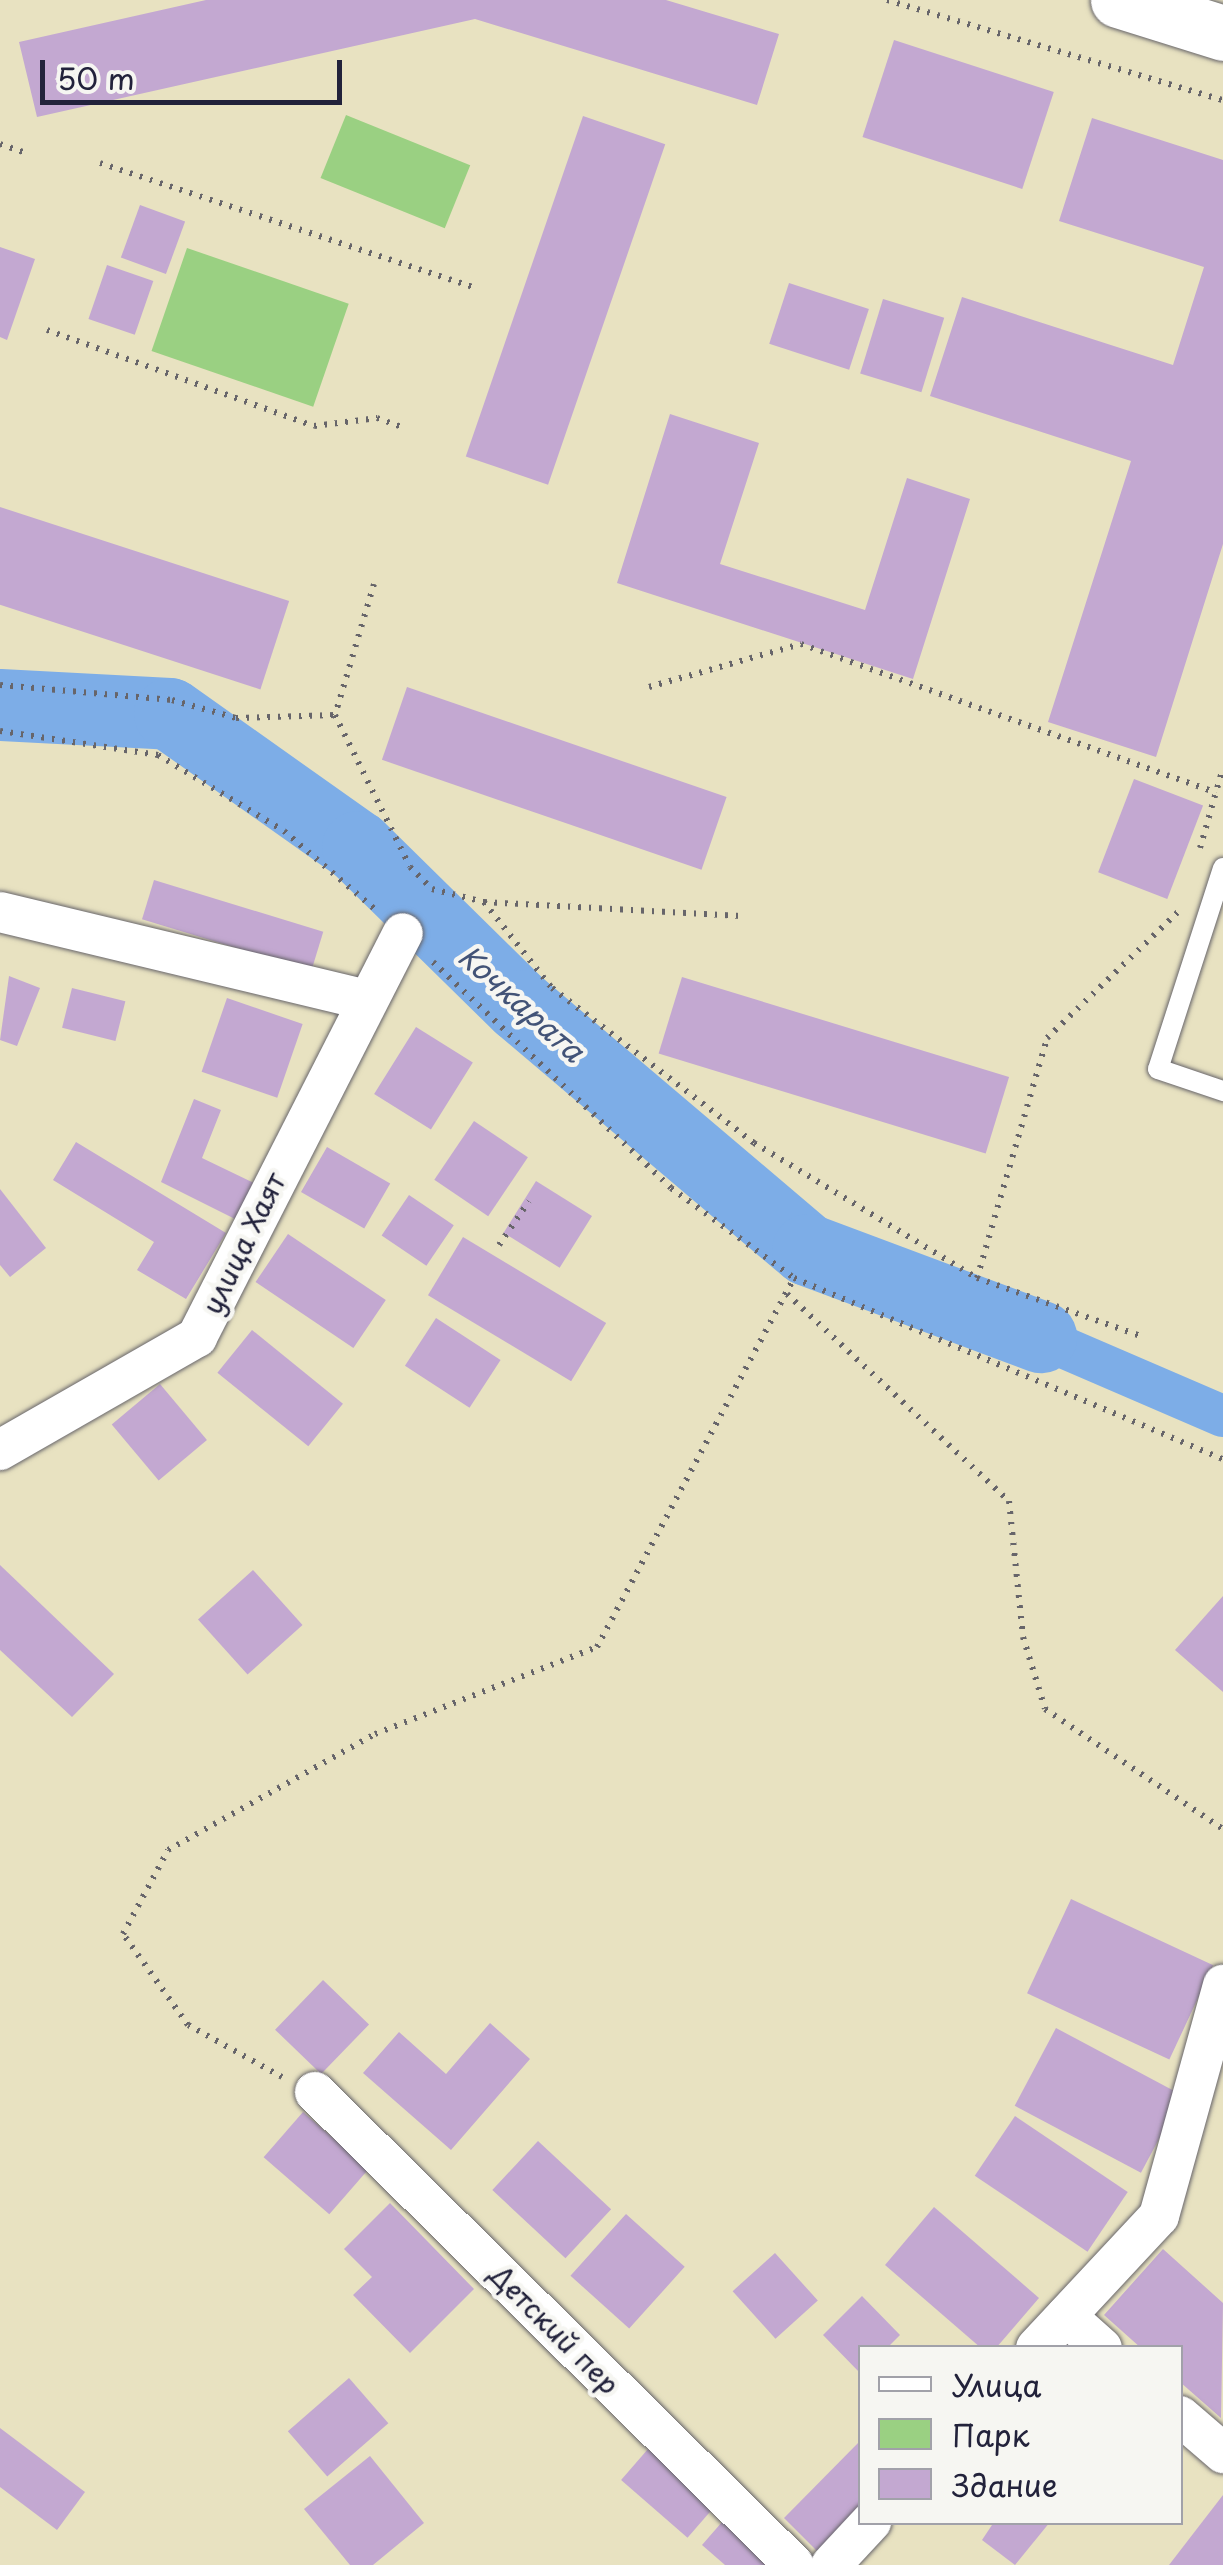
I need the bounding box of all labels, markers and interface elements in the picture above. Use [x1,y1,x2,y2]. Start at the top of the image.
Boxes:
scale bar [45,40,348,102]
text: 50 m [57,55,135,100]
water label: Кочкарата [452,937,592,1069]
street label: улица Хаят [194,1166,292,1320]
street label: Детский пер [483,2257,627,2401]
legend [858,2345,1183,2525]
text: Улица [952,2362,1041,2407]
text: Парк [952,2412,1029,2457]
text: Здание [952,2462,1058,2507]

